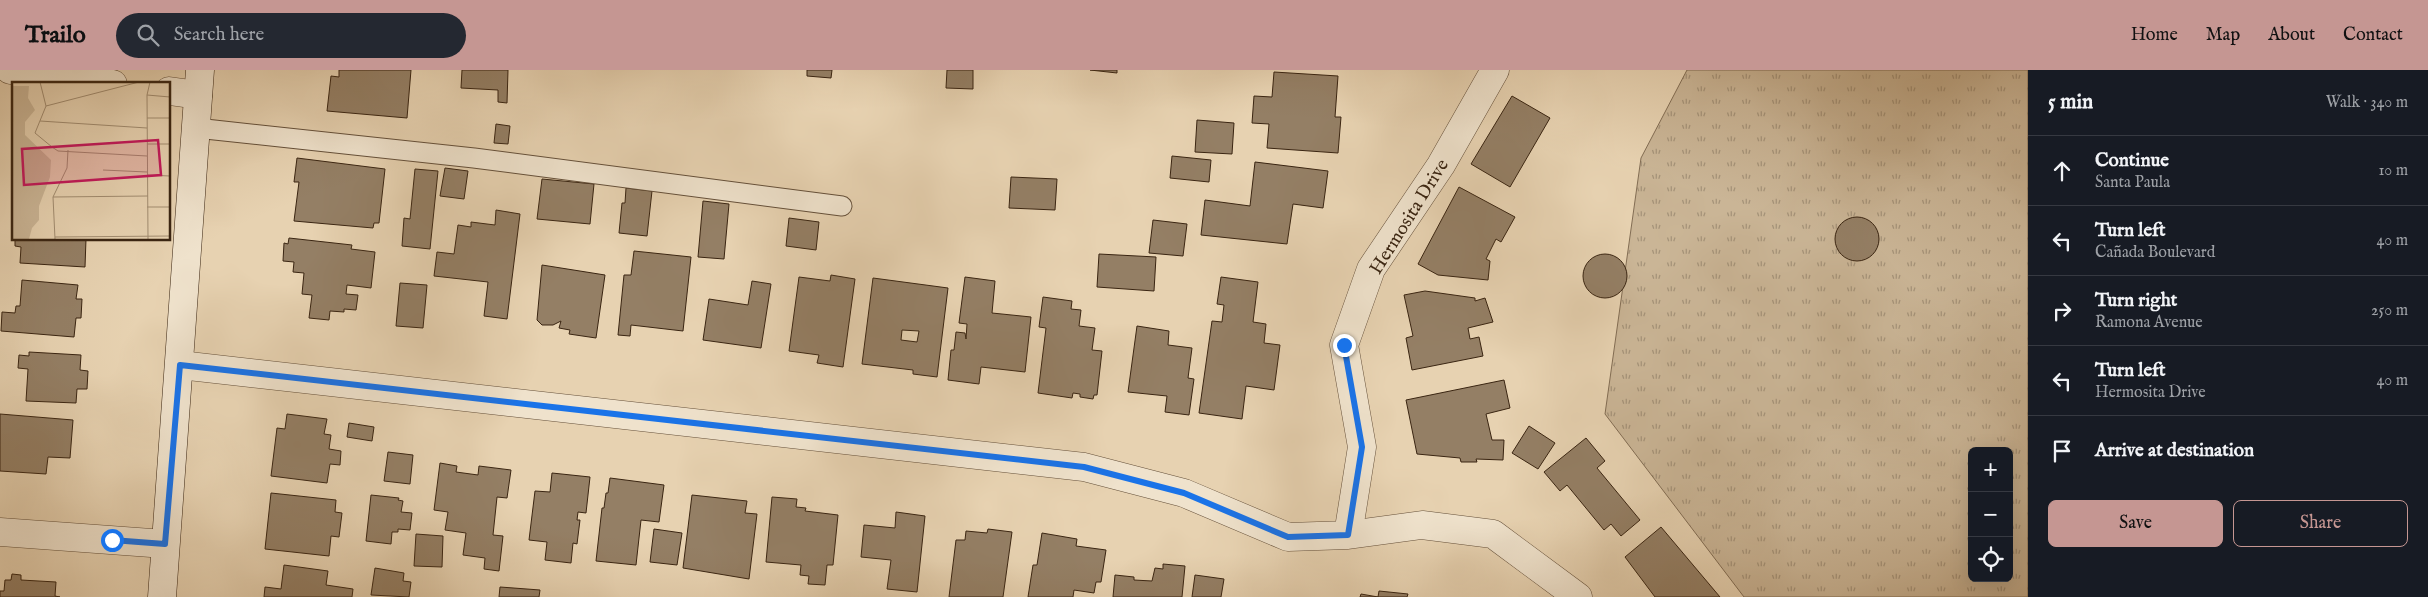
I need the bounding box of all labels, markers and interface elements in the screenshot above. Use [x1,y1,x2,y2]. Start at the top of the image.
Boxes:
search box [116,13,466,58]
text: Trailo [25,20,86,51]
icon: search [134,21,162,49]
text: Search here [174,23,264,47]
text: Home [2131,24,2178,47]
text: Map [2206,24,2240,47]
text: About [2268,24,2315,47]
text: Contact [2343,24,2403,47]
inset map [12,82,170,240]
text: 5 min [2048,89,2093,116]
text: Walk · 340 m [2326,93,2408,113]
text: Continue [2095,149,2169,173]
street label: Hermosita Drive [1365,155,1455,279]
icon: ahead [2048,157,2076,185]
text: 10 m [2378,161,2408,181]
text: Santa Paula [2095,173,2170,193]
text: Turn left [2095,219,2166,243]
icon: left [2048,227,2076,255]
text: 40 m [2376,231,2408,251]
text: Cañada Boulevard [2095,243,2215,263]
text: Turn right [2095,289,2177,313]
icon: right [2048,297,2076,325]
text: 250 m [2371,301,2408,321]
text: Ramona Avenue [2095,313,2203,333]
route end [1333,334,1356,357]
text: Turn left [2095,359,2166,383]
icon: left [2048,367,2076,395]
text: 40 m [2376,371,2408,391]
text: Hermosita Drive [2095,383,2206,403]
icon: arrive [2048,437,2076,465]
text: Arrive at destination [2095,439,2254,463]
map controls [1968,447,2013,582]
button: + [1968,447,2013,492]
button: − [1968,492,2013,537]
button: Save [2048,500,2223,547]
button: Share [2233,500,2408,547]
route start [101,529,124,552]
button: locate [1968,537,2013,582]

